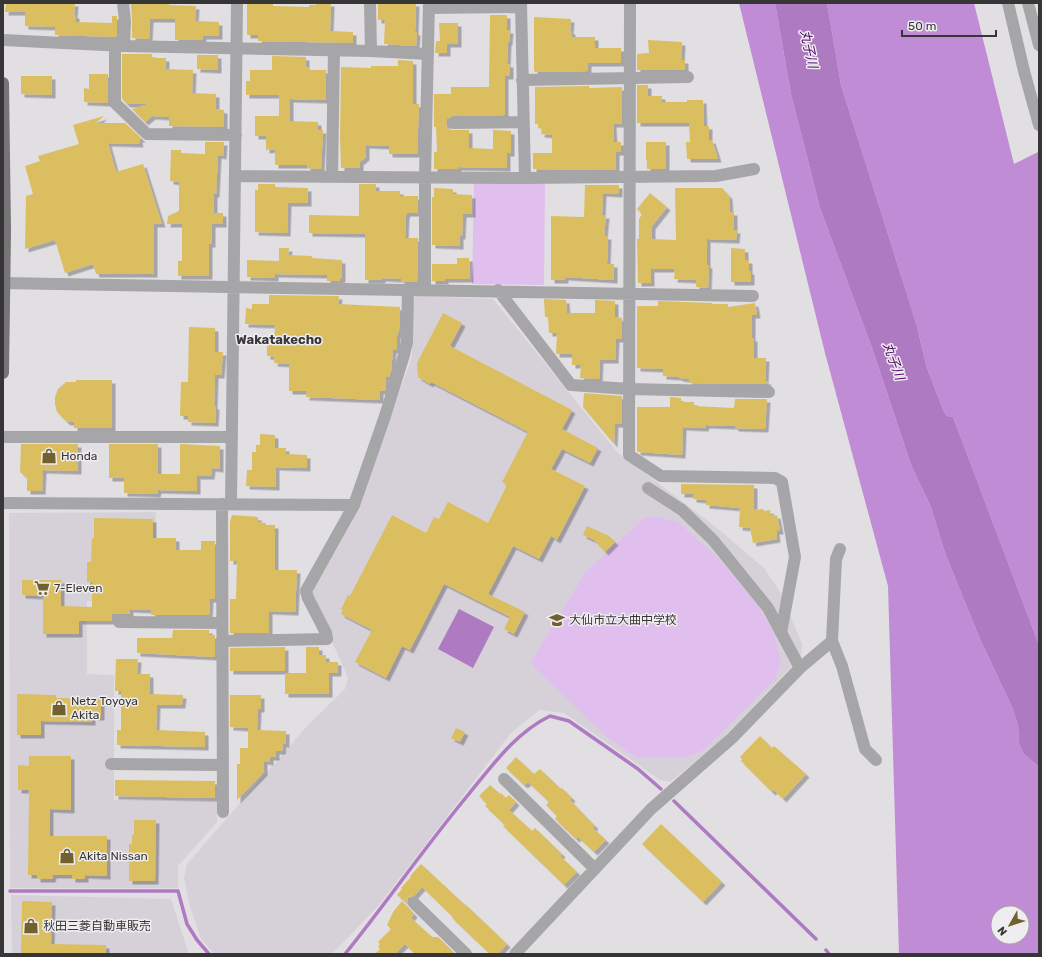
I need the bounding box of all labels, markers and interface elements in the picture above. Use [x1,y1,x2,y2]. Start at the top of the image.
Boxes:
scale bar [902,12,996,38]
text: 50 m [908,19,936,33]
water label: 丸子川 [797,28,821,72]
district label: Wakatakecho [236,332,322,347]
water label: 丸子川 [880,340,908,384]
shop icon: Honda [40,447,58,465]
place label: Honda [61,449,98,463]
supermarket icon: 7-Eleven [33,579,51,597]
place label: 7-Eleven [54,581,103,595]
school or university icon: 大仙市立大曲中学校 [548,611,566,629]
place label: 大仙市立大曲中学校 [569,613,677,627]
place label: Netz Toyoya Akita [71,694,138,722]
shop icon: Netz Toyoya Akita [50,699,68,717]
shop icon: Akita Nissan [58,847,76,865]
place label: Akita Nissan [79,849,148,863]
north arrow [990,905,1030,945]
shop icon: 秋田三菱自動車販売 [22,917,40,935]
place label: 秋田三菱自動車販売 [43,919,151,933]
text: N [995,924,1010,938]

